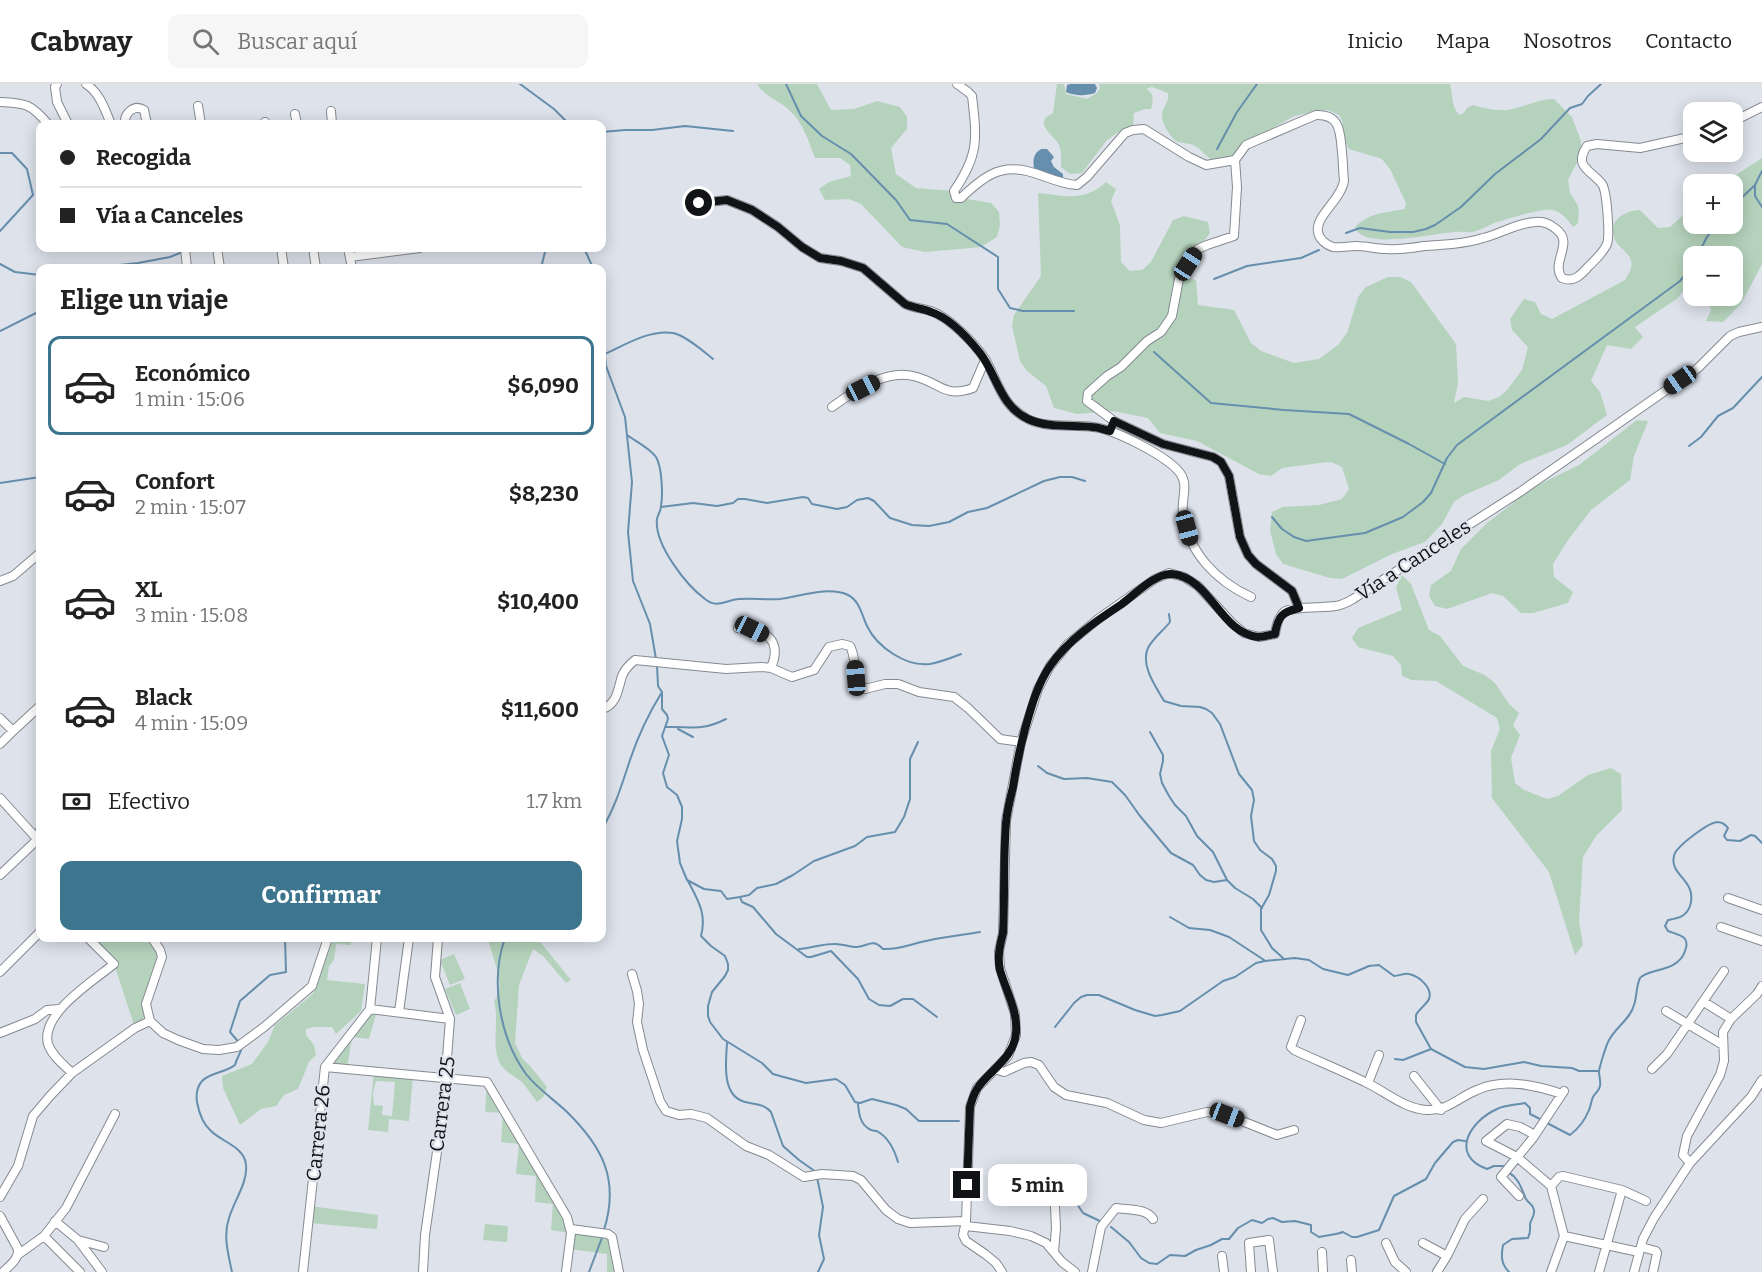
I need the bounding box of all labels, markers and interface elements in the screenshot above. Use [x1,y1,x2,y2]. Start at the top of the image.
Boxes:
search box [168,14,588,68]
text: Cabway [30,25,132,58]
icon: search [189,25,222,58]
text: Buscar aquí [237,28,357,55]
text: Inicio [1347,28,1403,54]
text: Mapa [1436,28,1490,54]
text: Nosotros [1523,28,1612,54]
text: Contacto [1645,28,1732,54]
map controls [1683,102,1743,306]
button: layers [1683,102,1743,162]
text: Recogida [96,144,191,171]
button: + [1683,174,1743,234]
route start [685,189,712,216]
text: Vía a Canceles [96,202,243,229]
car [1171,244,1205,284]
button: − [1683,246,1743,306]
text: Elige un viaje [60,284,228,316]
icon: car [63,359,117,413]
text: Económico [135,360,250,387]
car [1660,362,1700,398]
text: $6,090 [507,372,579,399]
car [843,372,883,404]
text: 1 min · 15:06 [135,387,245,411]
icon: car [63,467,117,521]
text: Confort [135,468,215,495]
text: $8,230 [509,480,579,507]
text: 2 min · 15:07 [135,495,246,519]
car [1174,508,1200,548]
street label: Vía a Canceles [1351,514,1475,606]
icon: car [63,575,117,629]
text: XL [135,576,162,603]
text: $10,400 [497,588,579,615]
text: 3 min · 15:08 [135,603,248,627]
car [732,613,772,645]
car [846,659,866,697]
icon: car [63,683,117,737]
text: Black [135,684,192,711]
text: $11,600 [501,696,579,723]
text: 4 min · 15:09 [135,711,248,735]
icon: cash [60,785,93,818]
text: Efectivo [108,788,190,815]
text: 1.7 km [527,789,582,813]
button: Confirmar [60,861,582,930]
street label: Carrera 25 [424,1055,460,1153]
street label: Carrera 26 [301,1083,335,1183]
car [1207,1100,1247,1130]
callout: 5 min [988,1164,1087,1206]
route end [953,1171,980,1198]
text: 5 min [1011,1173,1064,1197]

